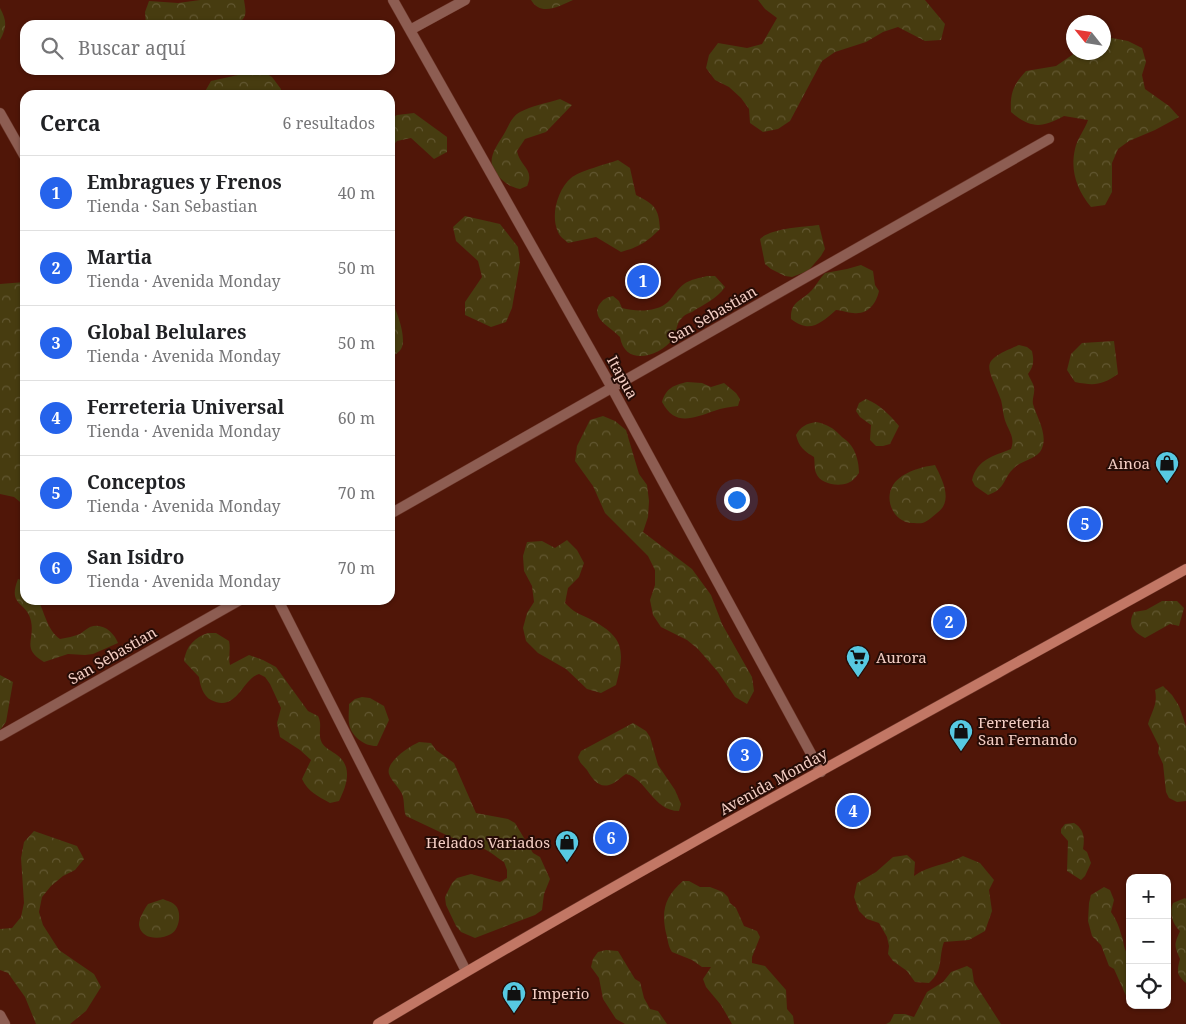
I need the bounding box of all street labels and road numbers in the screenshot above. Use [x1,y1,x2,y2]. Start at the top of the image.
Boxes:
street label: San Sebastian [664,280,760,347]
street label: Itapua [603,352,643,402]
street label: San Sebastian [64,621,160,688]
street label: Avenida Monday [715,743,831,819]

